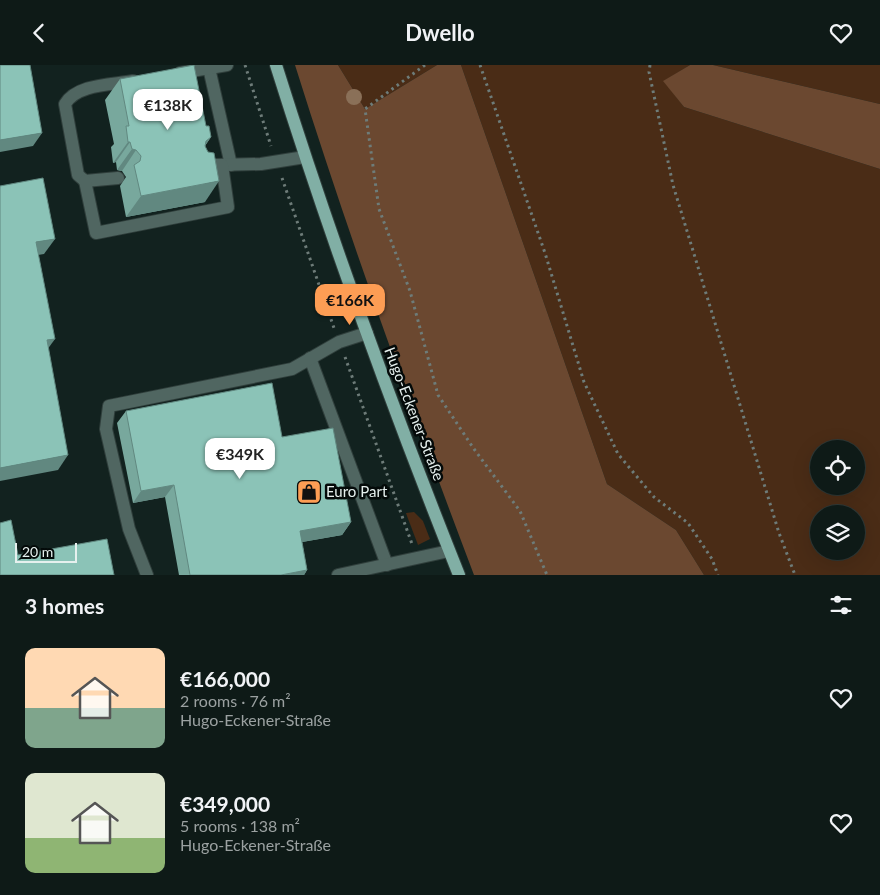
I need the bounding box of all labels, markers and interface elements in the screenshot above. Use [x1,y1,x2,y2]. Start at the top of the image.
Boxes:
icon: back [25,19,53,47]
text: Dwello [405,19,475,46]
icon: heart [827,19,855,47]
pin: €138K [133,88,203,131]
text: €138K [144,95,192,114]
pin: €166K [315,283,385,326]
text: €166K [326,290,374,309]
street label: Hugo-Eckener-Straße [381,344,449,483]
pin: €349K [205,437,275,480]
map controls [810,440,865,560]
button: locate [810,440,865,495]
text: €349K [216,444,264,463]
shop icon: Euro Part [296,479,322,505]
place label: Euro Part [326,482,388,500]
button: layers [810,505,865,560]
scale bar [15,540,78,563]
text: 20 m [22,543,53,560]
icon: filters [827,591,855,619]
text: 3 homes [25,593,104,618]
text: €166,000 [180,666,270,691]
icon: home [65,668,125,728]
icon: heart [827,684,855,712]
text: 2 rooms · 76 m² [180,691,291,710]
text: Hugo-Eckener-Straße [180,710,331,729]
text: €349,000 [180,791,270,816]
icon: home [65,793,125,853]
icon: heart [827,809,855,837]
text: 5 rooms · 138 m² [180,816,300,835]
text: Hugo-Eckener-Straße [180,835,331,854]

